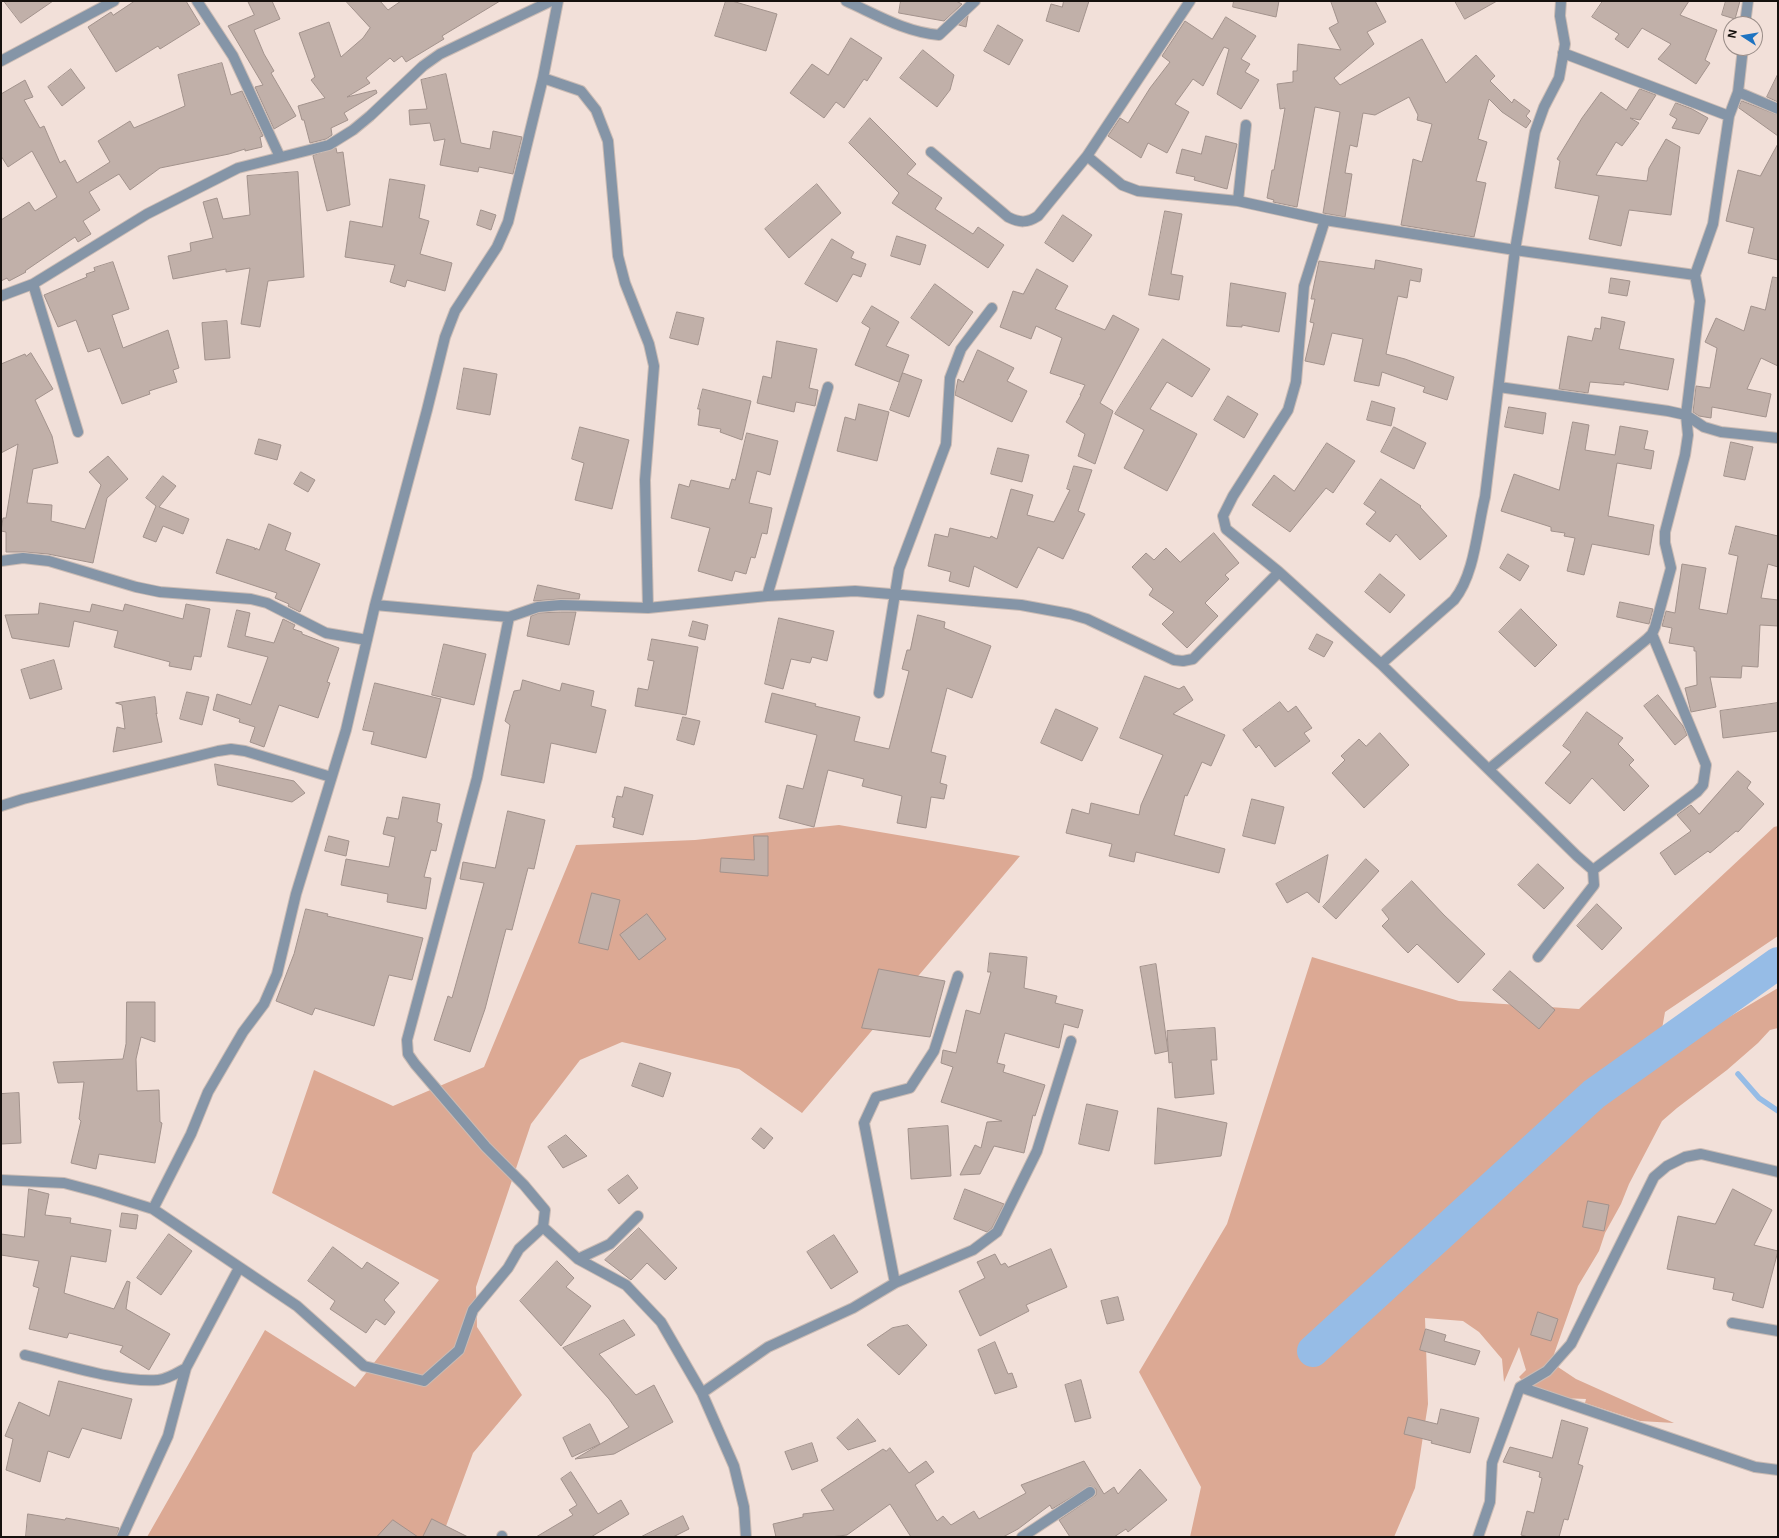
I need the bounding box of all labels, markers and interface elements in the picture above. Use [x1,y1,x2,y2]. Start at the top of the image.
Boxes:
north arrow [1723,16,1763,56]
text: N [1725,28,1740,39]

